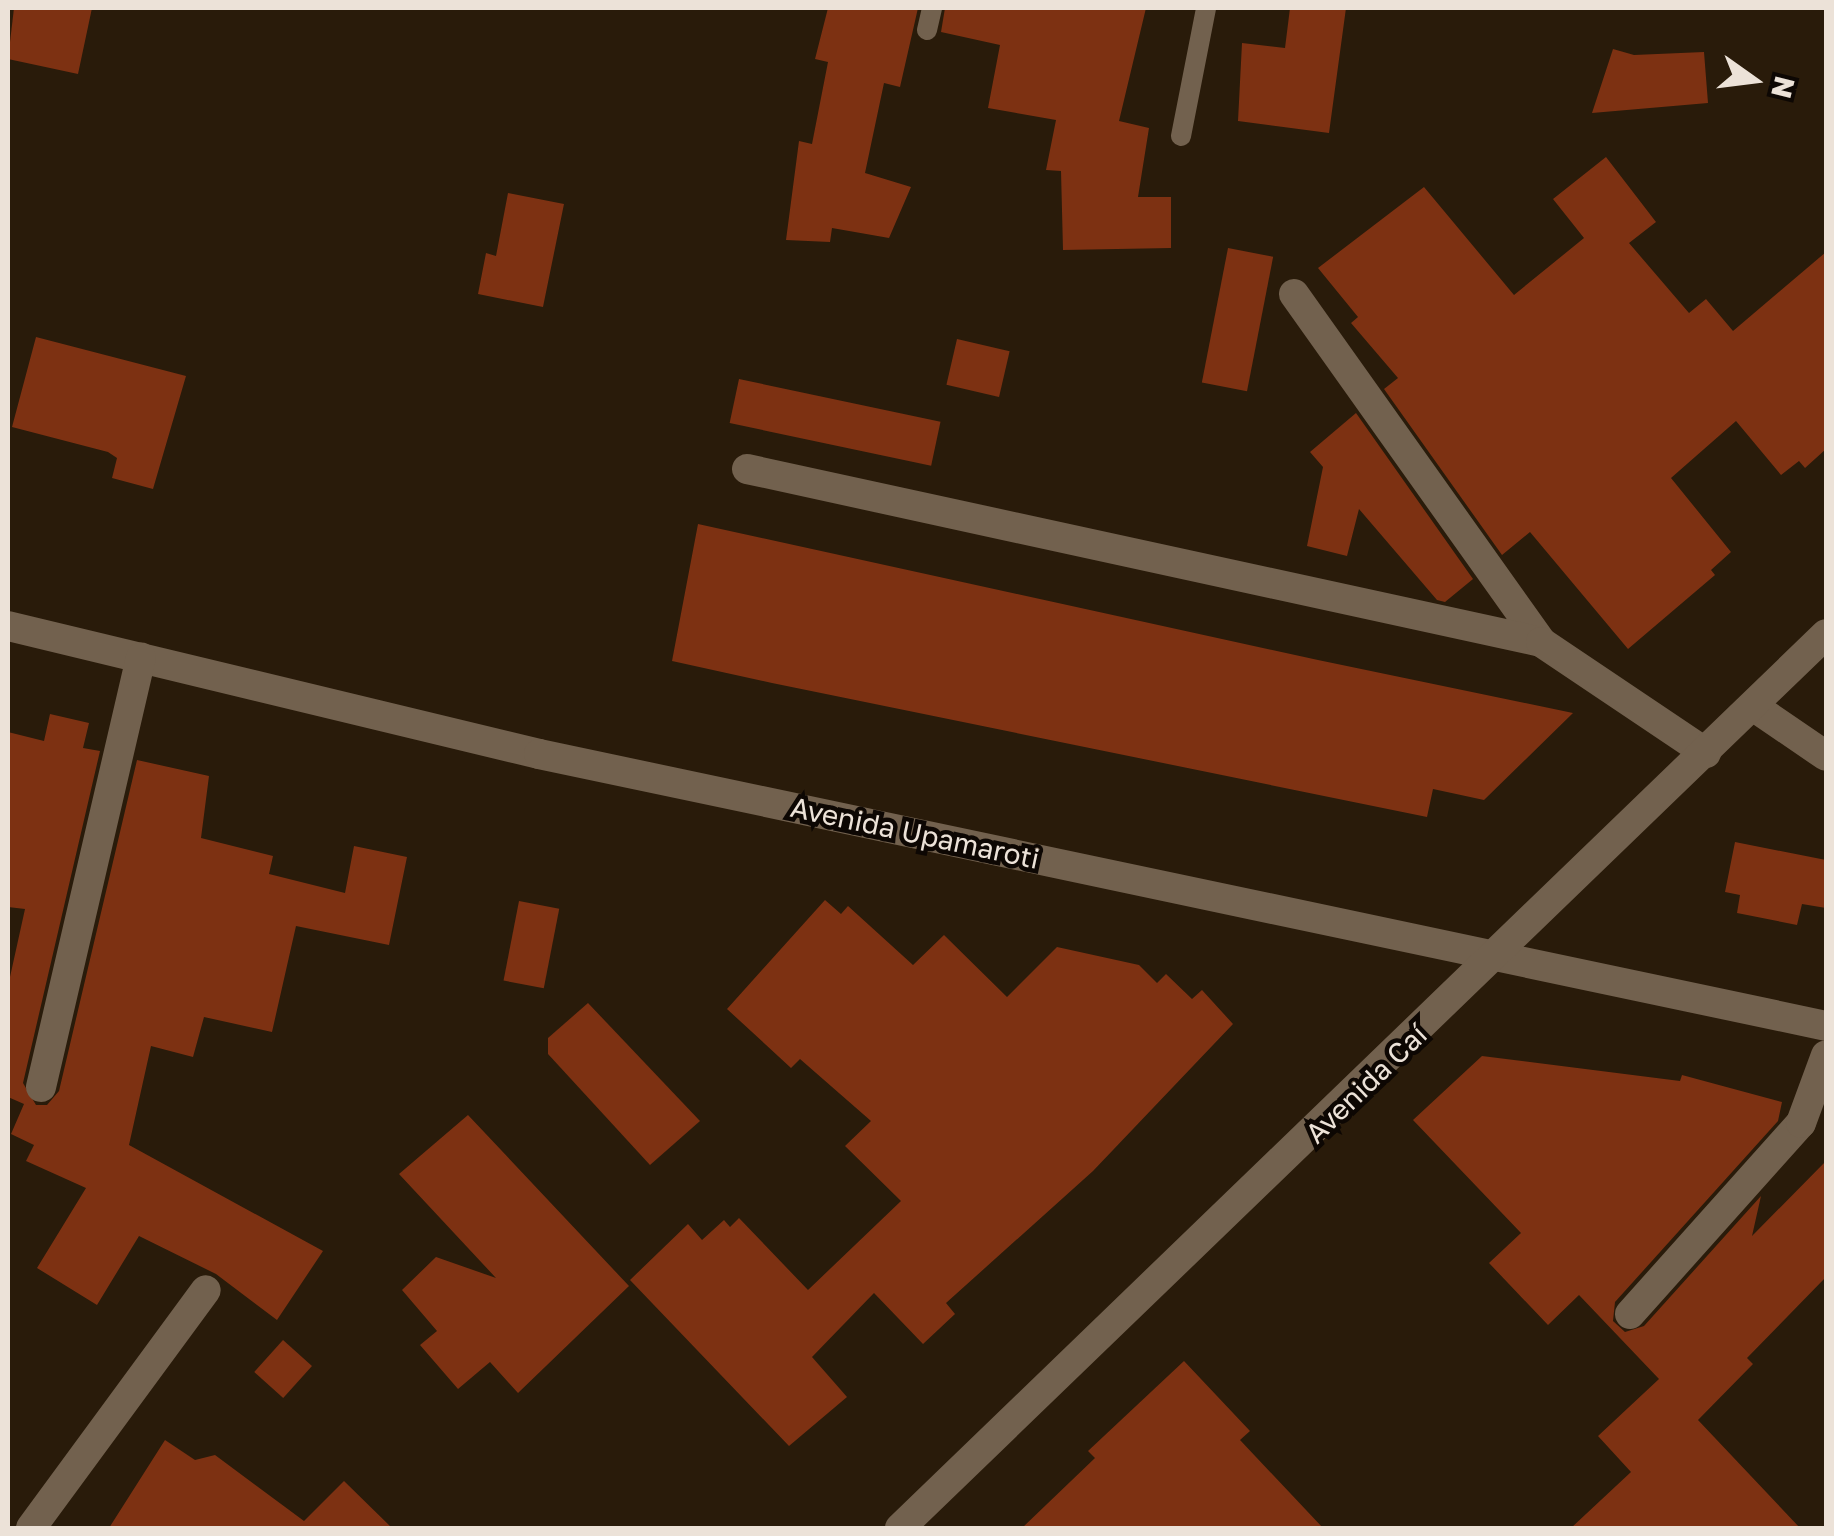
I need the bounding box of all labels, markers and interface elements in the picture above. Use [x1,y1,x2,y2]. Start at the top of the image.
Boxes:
north arrow [1704,30,1804,130]
text: N [1765,73,1802,102]
street label: Avenida Upamaroti [788,790,1042,876]
street label: Avenida Caí [1298,1018,1434,1150]

